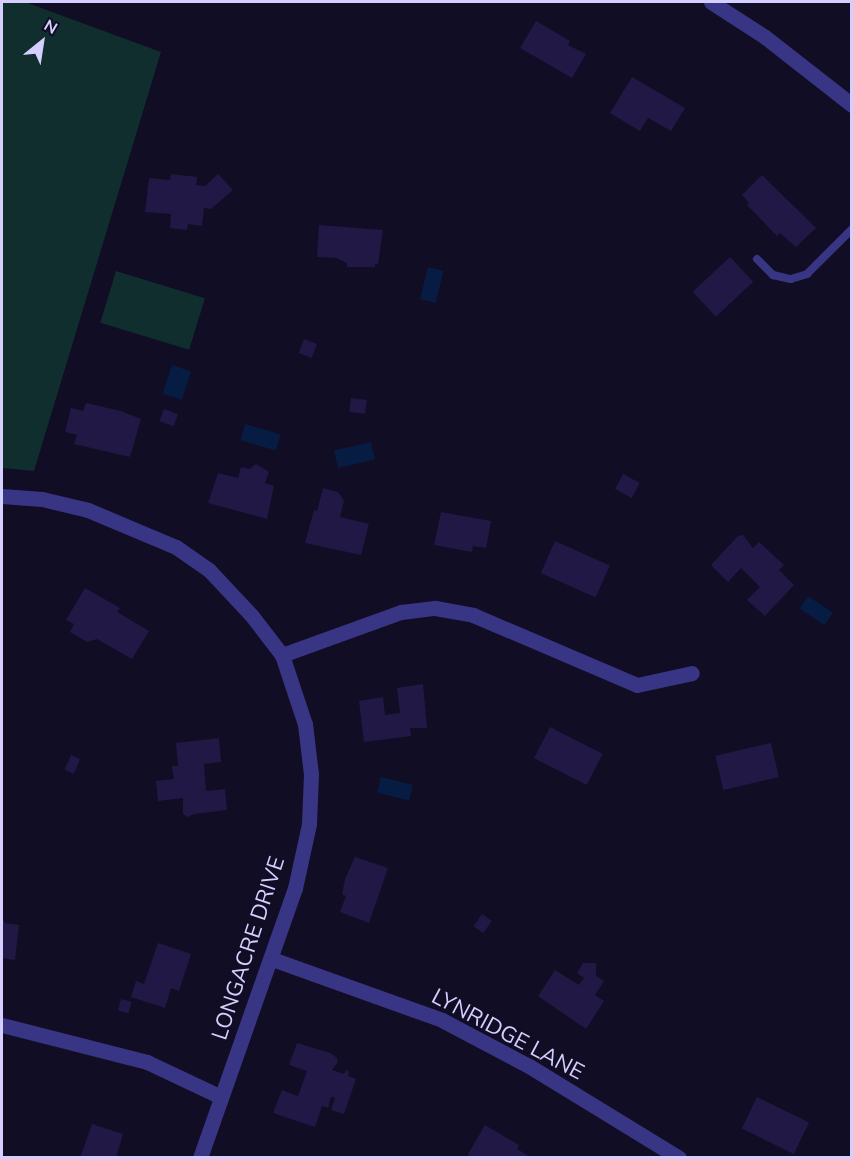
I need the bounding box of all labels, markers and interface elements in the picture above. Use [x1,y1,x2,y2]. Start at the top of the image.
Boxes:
north arrow [12,12,72,72]
text: N [41,15,61,38]
street label: LONGACRE DRIVE [206,853,290,1043]
street label: LYNRIDGE LANE [427,983,589,1085]

